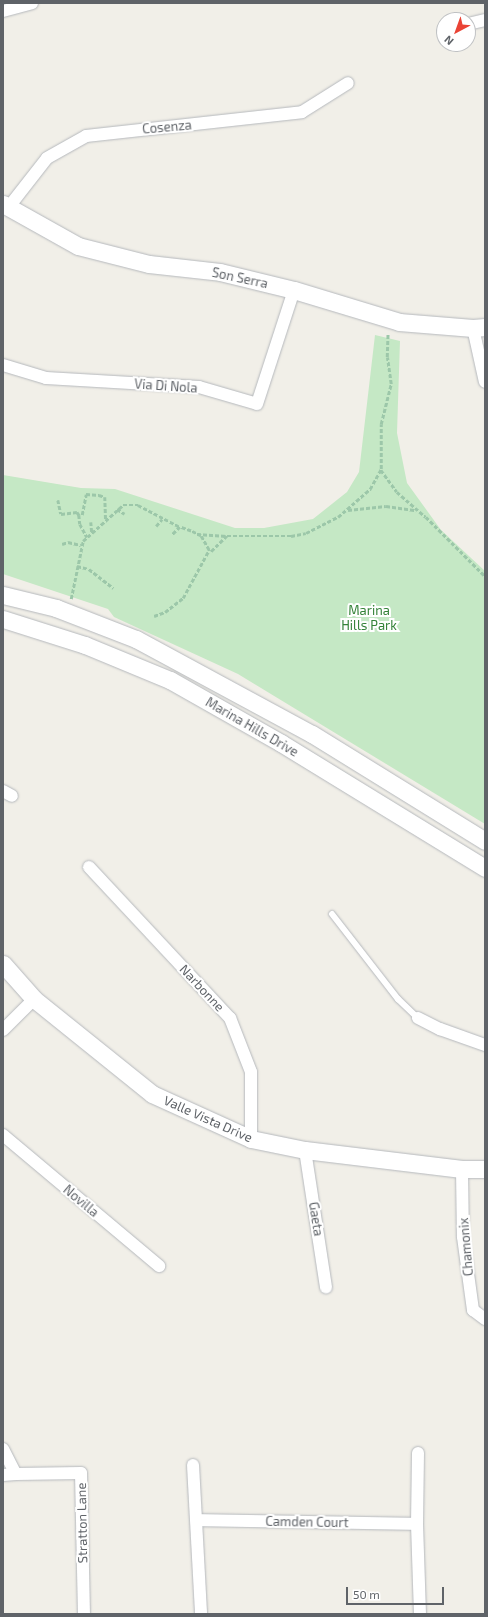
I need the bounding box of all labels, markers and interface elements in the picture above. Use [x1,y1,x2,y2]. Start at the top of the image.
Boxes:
north arrow [436,12,476,52]
text: N [441,33,456,48]
street label: Cosenza [142,117,192,137]
street label: Son Serra [211,264,269,292]
street label: Via Di Nola [134,376,198,396]
park label: Marina Hills Park [341,603,397,634]
street label: Marina Hills Drive [203,694,301,760]
street label: Narbonne [176,961,228,1015]
street label: Valle Vista Drive [161,1092,255,1146]
street label: Novilla [60,1182,102,1220]
street label: Gaeta [306,1201,326,1237]
street label: Chamonix [456,1217,476,1277]
street label: Stratton Lane [73,1483,91,1563]
street label: Camden Court [265,1513,349,1531]
scale bar [348,1579,446,1605]
text: 50 m [353,1587,380,1601]

